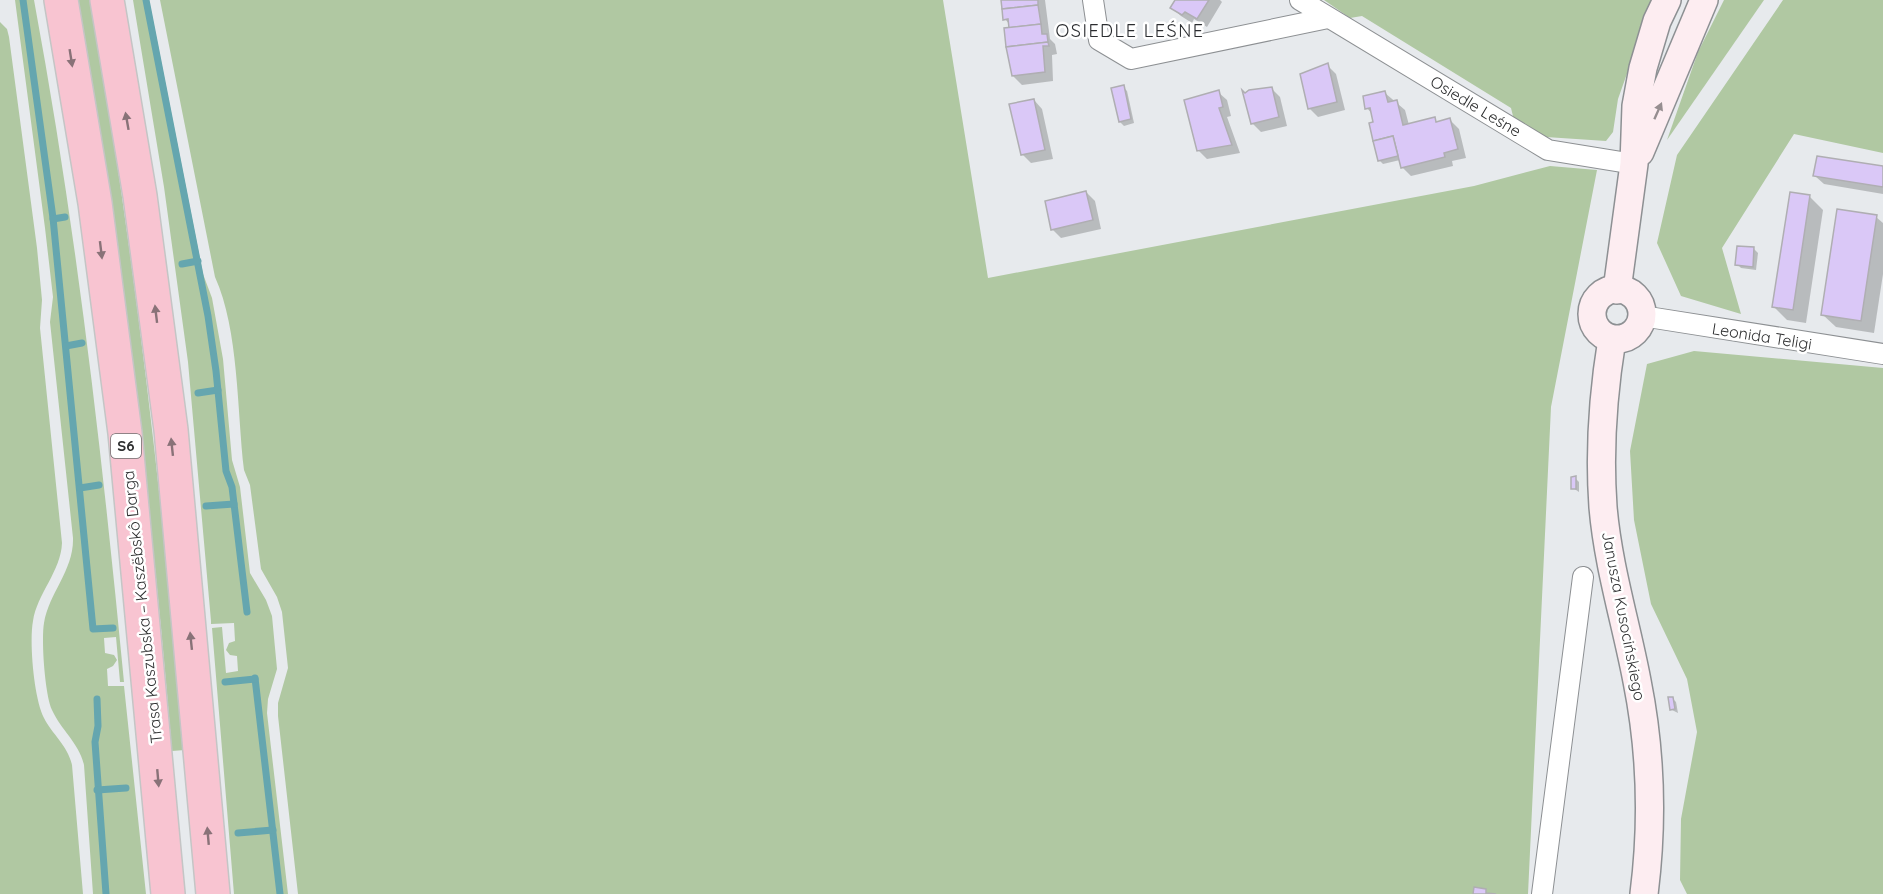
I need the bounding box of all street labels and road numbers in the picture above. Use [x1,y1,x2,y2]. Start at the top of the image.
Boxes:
street label: Osiedle Leśne [1427,71,1525,141]
street label: Leonida Teligi [1711,318,1813,354]
road number: S6 [111,434,141,458]
street label: Trasa Kaszubska – Kaszëbskô Darga [118,470,166,744]
street label: Janusza Kusocińskiego [1598,530,1650,702]

